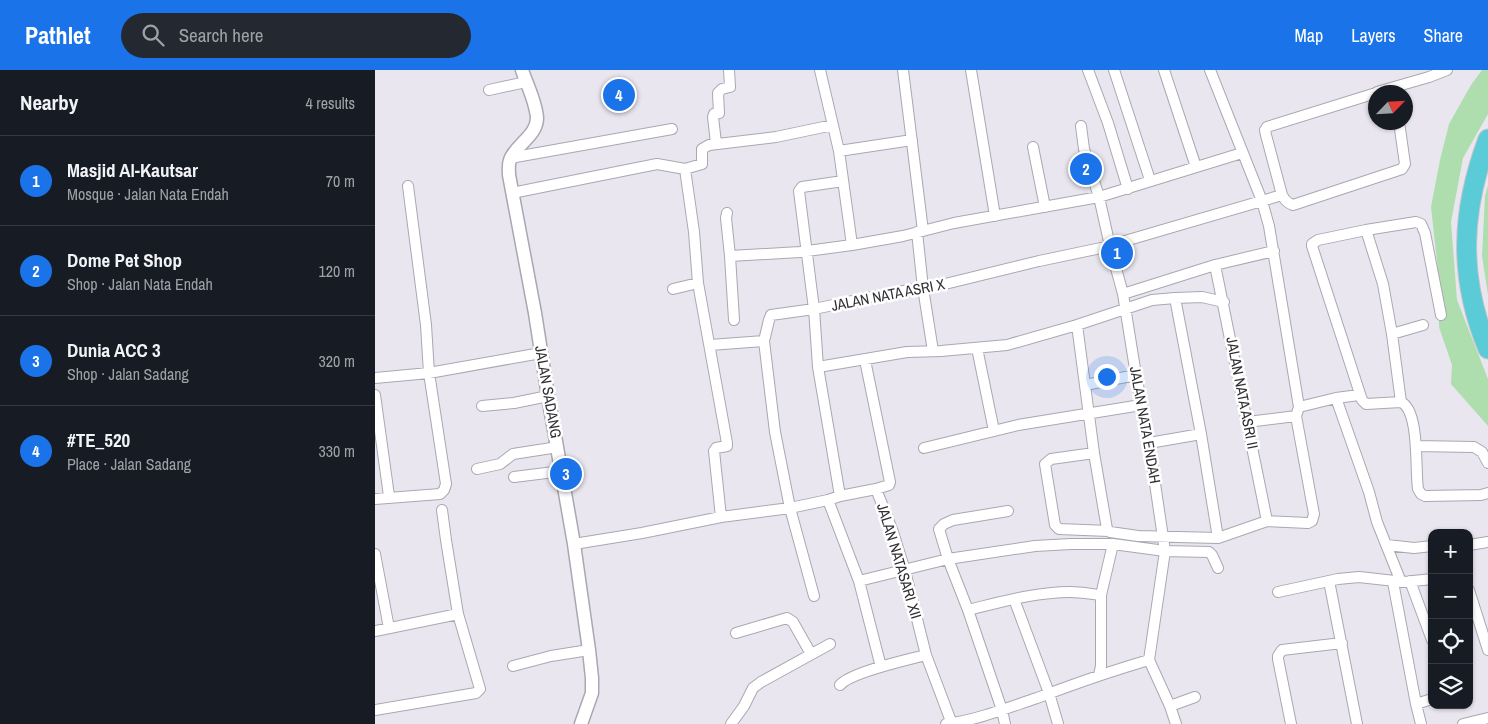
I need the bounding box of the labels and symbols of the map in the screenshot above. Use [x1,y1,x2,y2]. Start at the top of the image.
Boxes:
pin: 4 [603,76,635,114]
north arrow [1368,85,1413,130]
pin: 2 [1070,150,1102,188]
pin: 1 [1101,234,1133,272]
street label: JALAN NATA ASRI X [829,273,947,316]
street label: JALAN NATA ASRI II [1221,335,1264,451]
street label: JALAN SADANG [530,344,567,440]
your location [1094,364,1120,390]
street label: JALAN NATA ENDAH [1125,365,1166,485]
pin: 3 [550,455,582,493]
street label: JALAN NATASARI XII [872,500,927,621]

